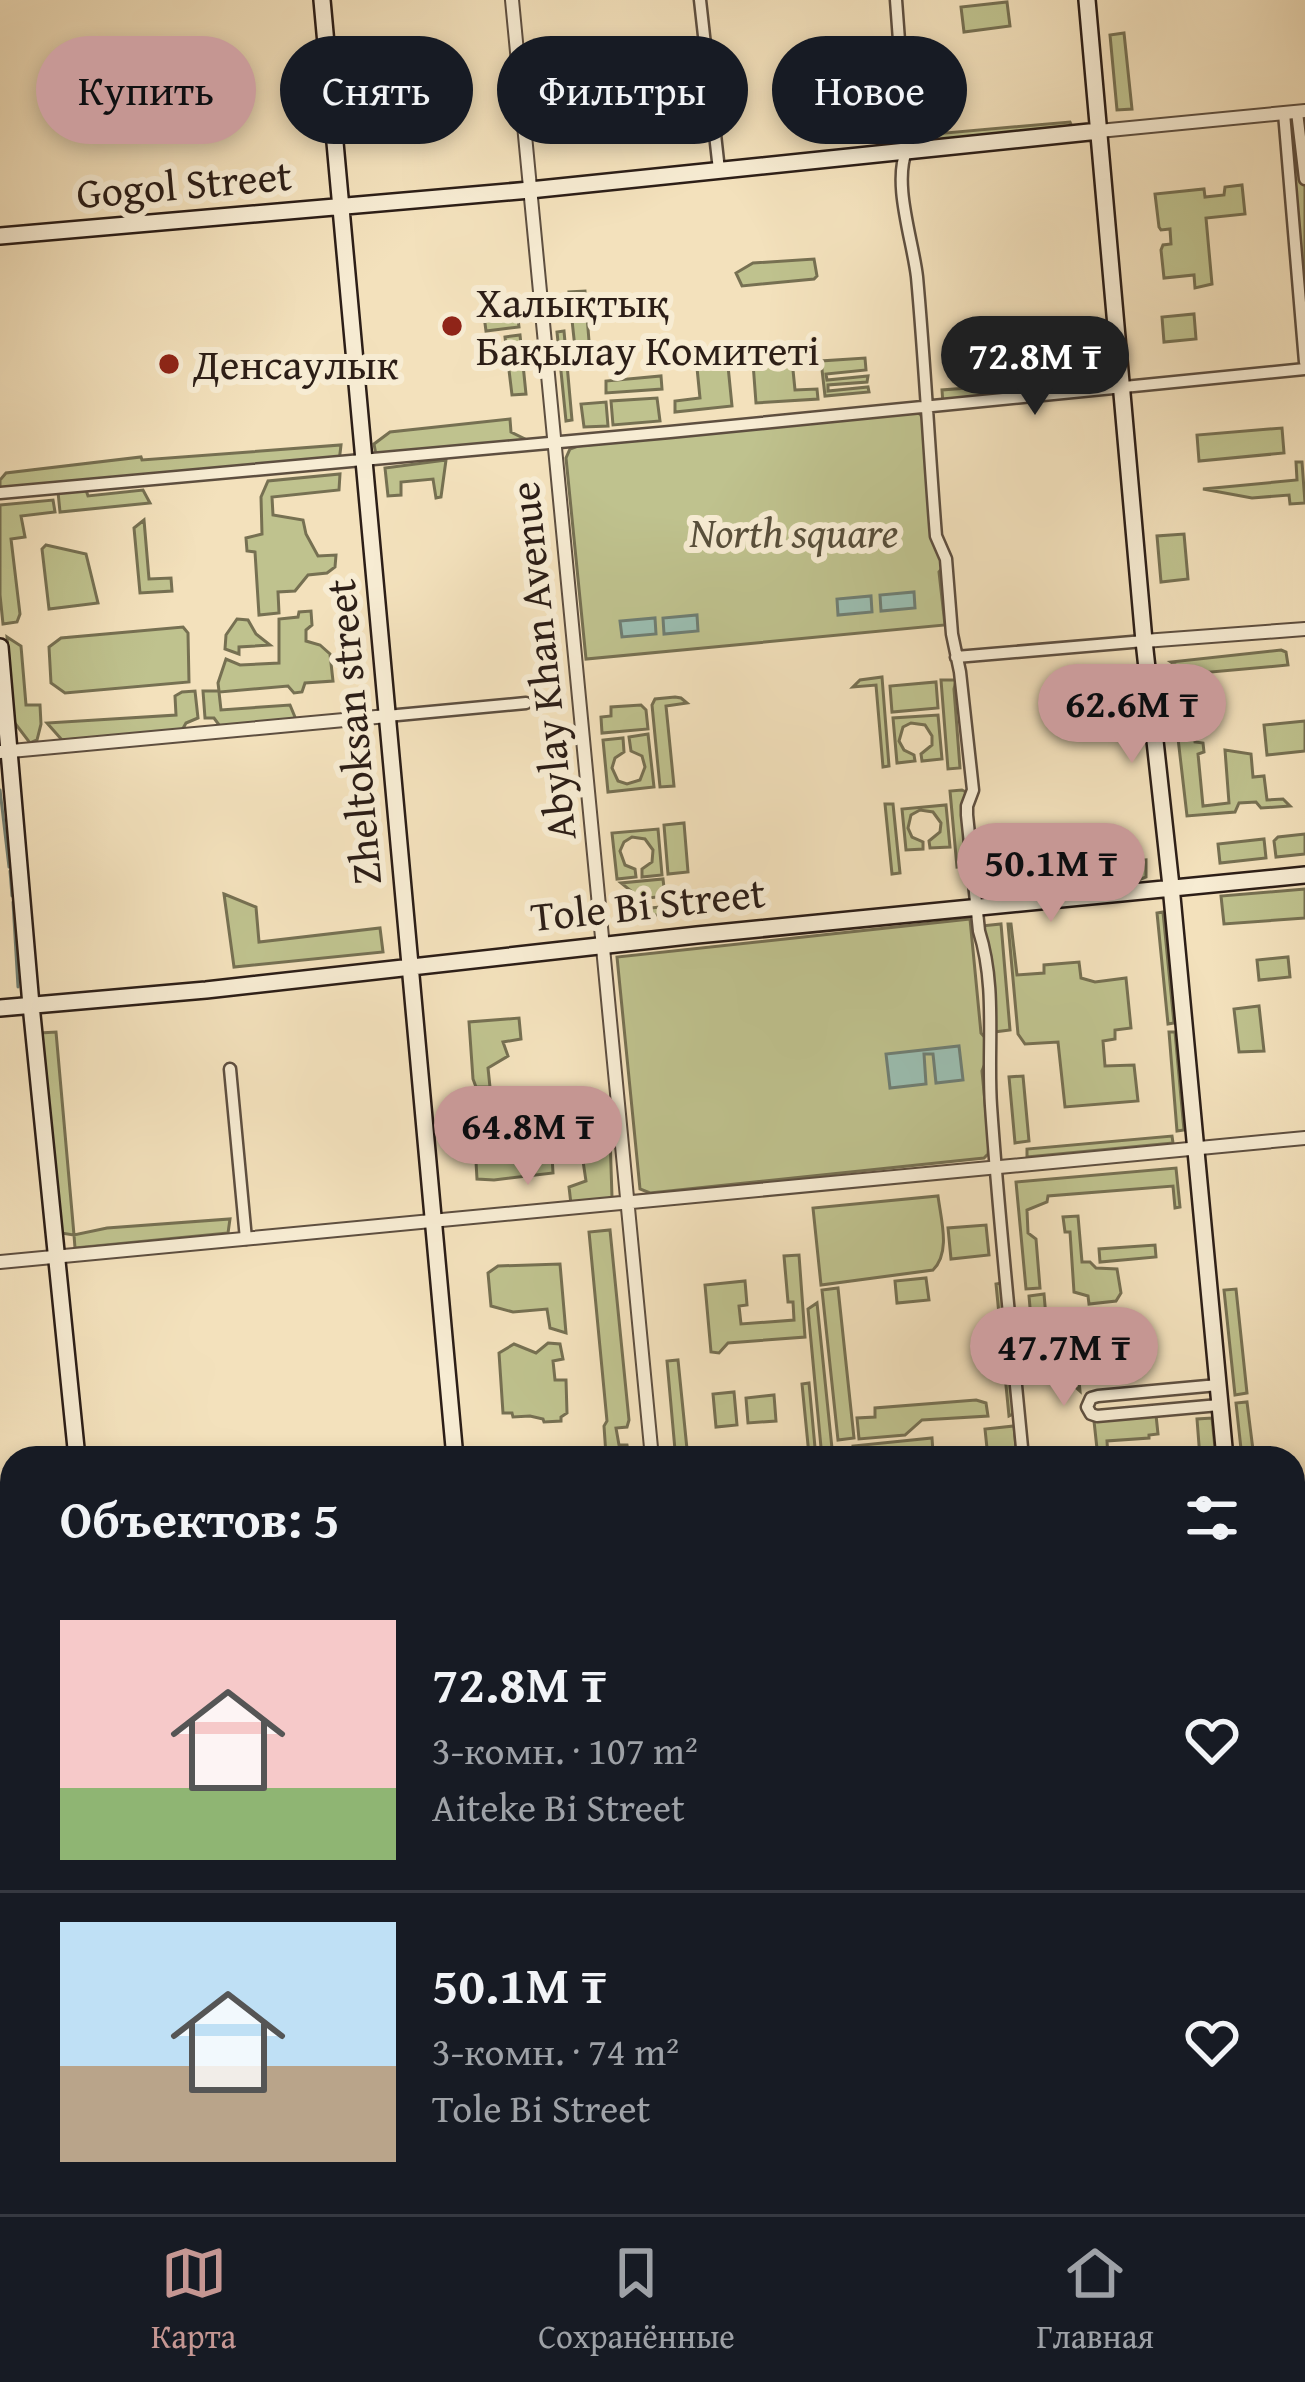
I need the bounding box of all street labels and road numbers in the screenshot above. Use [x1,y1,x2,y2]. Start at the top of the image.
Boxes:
street label: Gogol Street [74,144,294,223]
street label: Abylay Khan Avenue [492,479,591,843]
street label: Zheltoksan street [309,576,396,887]
street label: Tole Bi Street [528,861,768,946]

